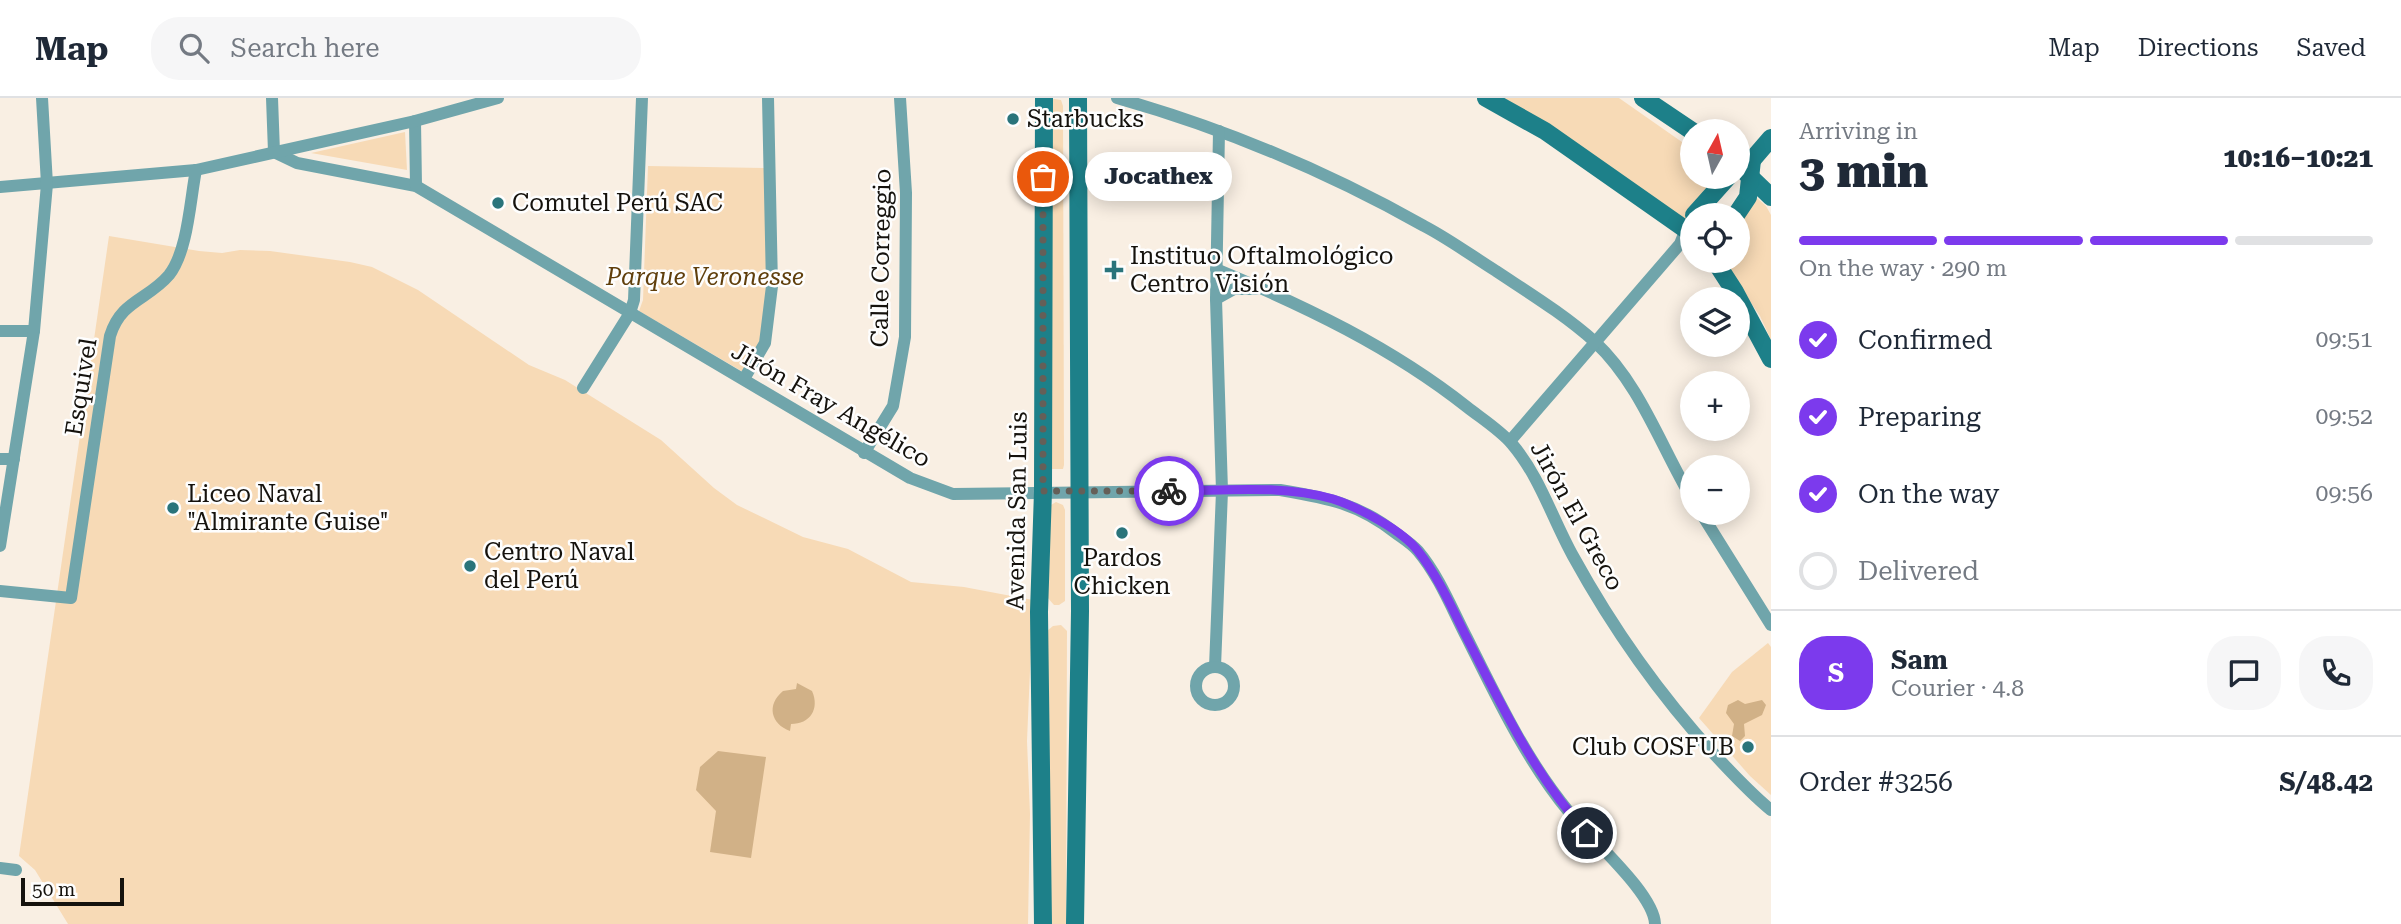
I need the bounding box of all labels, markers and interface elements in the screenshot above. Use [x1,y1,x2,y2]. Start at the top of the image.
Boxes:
search box [151,17,641,80]
text: Map [35,29,109,68]
icon: search [175,29,213,67]
text: Search here [231,33,380,63]
text: Map [2048,34,2100,62]
text: Directions [2138,34,2258,62]
text: Saved [2296,34,2366,62]
place label: Starbucks [1027,105,1144,133]
marker: Starbucks [1005,111,1021,127]
text: Arriving in [1799,118,1918,145]
north arrow [1680,119,1750,189]
map controls [1680,119,1750,525]
text: 10:16–10:21 [2223,143,2373,173]
text: 3 min [1799,144,1928,198]
pin [1013,147,1073,207]
callout: Jocathex [1085,153,1232,202]
icon: bag [1024,158,1062,196]
text: Jocathex [1104,163,1213,190]
street label: Calle Correggio [865,168,897,348]
place label: Comutel Perú SAC [512,189,723,217]
marker: Comutel Perú SAC [490,195,506,211]
button: locate [1680,203,1750,273]
place label: Instituo Oftalmológico Centro Visión [1130,242,1394,298]
text: On the way · 290 m [1799,255,2007,282]
marker: Instituo Oftalmológico Centro Visión [1104,260,1124,280]
park label: Parque Veronesse [605,263,804,291]
button: layers [1680,287,1750,357]
icon: check [1799,321,1837,359]
text: Confirmed [1858,325,1993,355]
text: 09:51 [2316,326,2373,353]
street label: Esquivel [59,336,103,438]
street label: Jirón Fray Angélico [727,337,935,473]
button: + [1680,371,1750,441]
icon: check [1799,398,1837,436]
text: Preparing [1858,402,1981,432]
text: 09:52 [2316,403,2373,430]
street label: Avenida San Luis [1001,411,1033,611]
street label: Jirón El Greco [1525,437,1629,595]
button: − [1680,455,1750,525]
courier [1134,456,1204,526]
icon: bike [1150,472,1188,510]
icon: check [1799,475,1837,513]
text: On the way [1858,479,1999,509]
place label: Liceo Naval "Almirante Guise" [187,480,389,536]
text: 09:56 [2316,480,2373,507]
marker: Liceo Naval "Almirante Guise" [165,500,181,516]
marker: Pardos Chicken [1114,525,1130,541]
place label: Centro Naval del Perú [484,538,634,594]
place label: Pardos Chicken [1074,544,1170,600]
text: Delivered [1858,556,1979,586]
marker: Centro Naval del Perú [462,558,478,574]
button: chat [2207,636,2281,710]
button: phone [2299,636,2373,710]
text: Sam [1891,645,1948,675]
text: S [1828,658,1844,688]
text: Courier · 4.8 [1891,675,2024,702]
place label: Club COSFUB [1572,733,1734,761]
marker: Club COSFUB [1740,739,1756,755]
text: Order #3256 [1799,767,1953,797]
text: S/48.42 [2279,767,2373,797]
pin [1557,803,1617,863]
icon: home [1568,814,1606,852]
scale bar [21,875,124,907]
text: 50 m [32,878,75,901]

